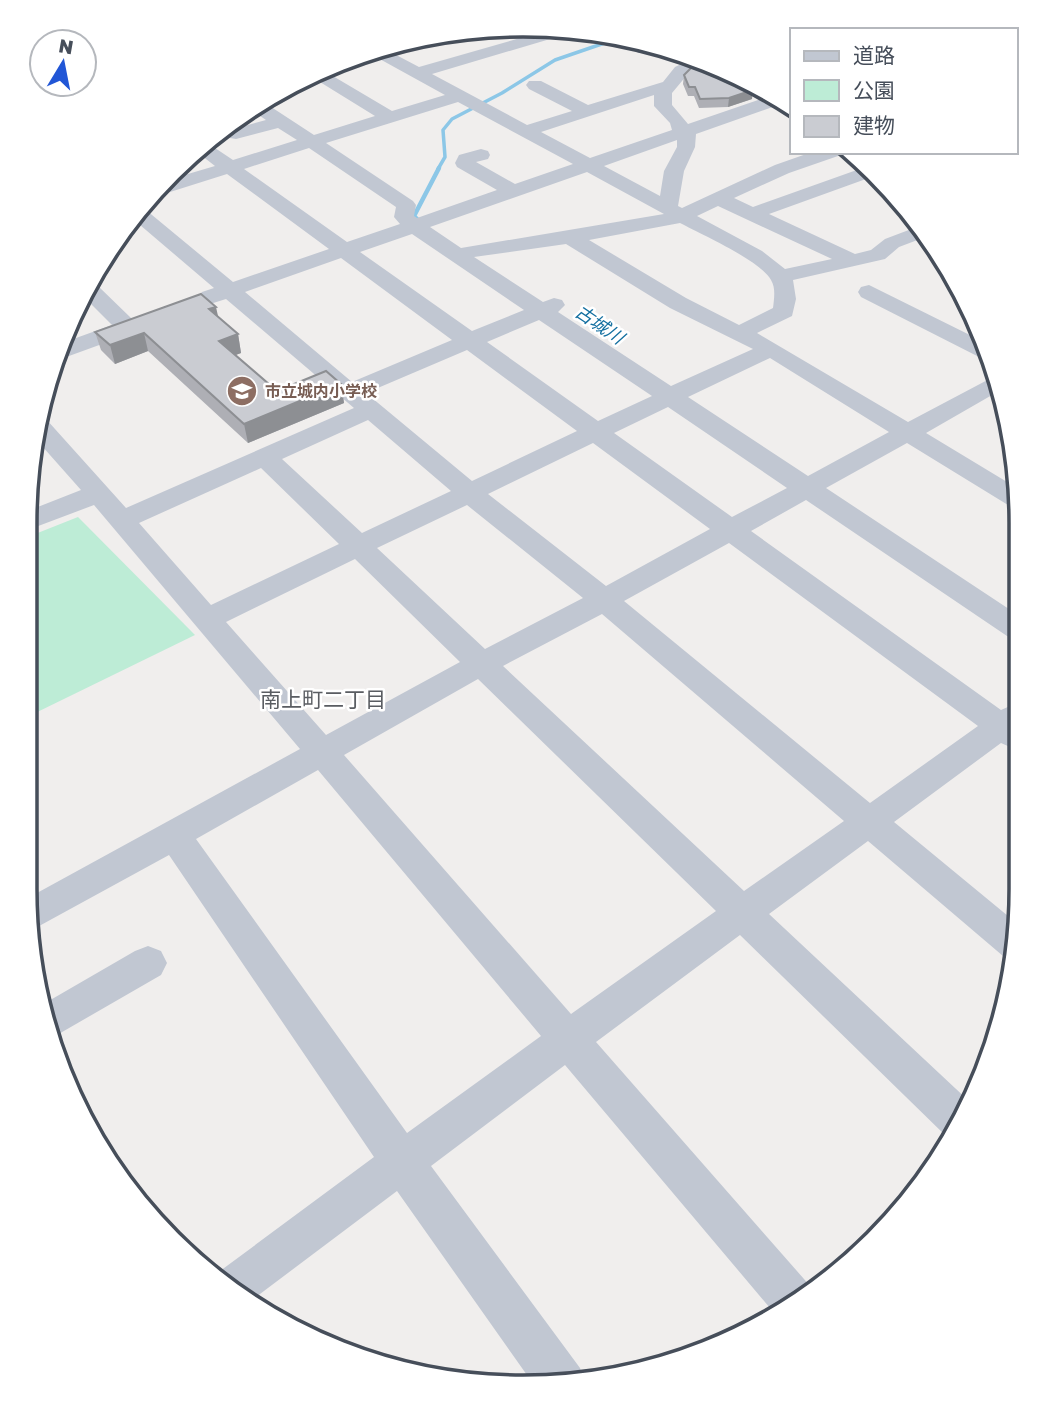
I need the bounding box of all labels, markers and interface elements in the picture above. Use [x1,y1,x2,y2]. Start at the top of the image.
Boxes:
north arrow [28,28,98,98]
legend [790,28,1018,154]
text: N [57,33,75,58]
text: 道路 [853,42,895,68]
text: 公園 [853,77,895,103]
text: 建物 [853,112,895,138]
water label: 古城川 [571,300,630,349]
school or university icon: 市立城内小学校 [225,374,259,408]
place label: 市立城内小学校 [265,381,377,401]
district label: 南上町二丁目 [260,686,386,712]

